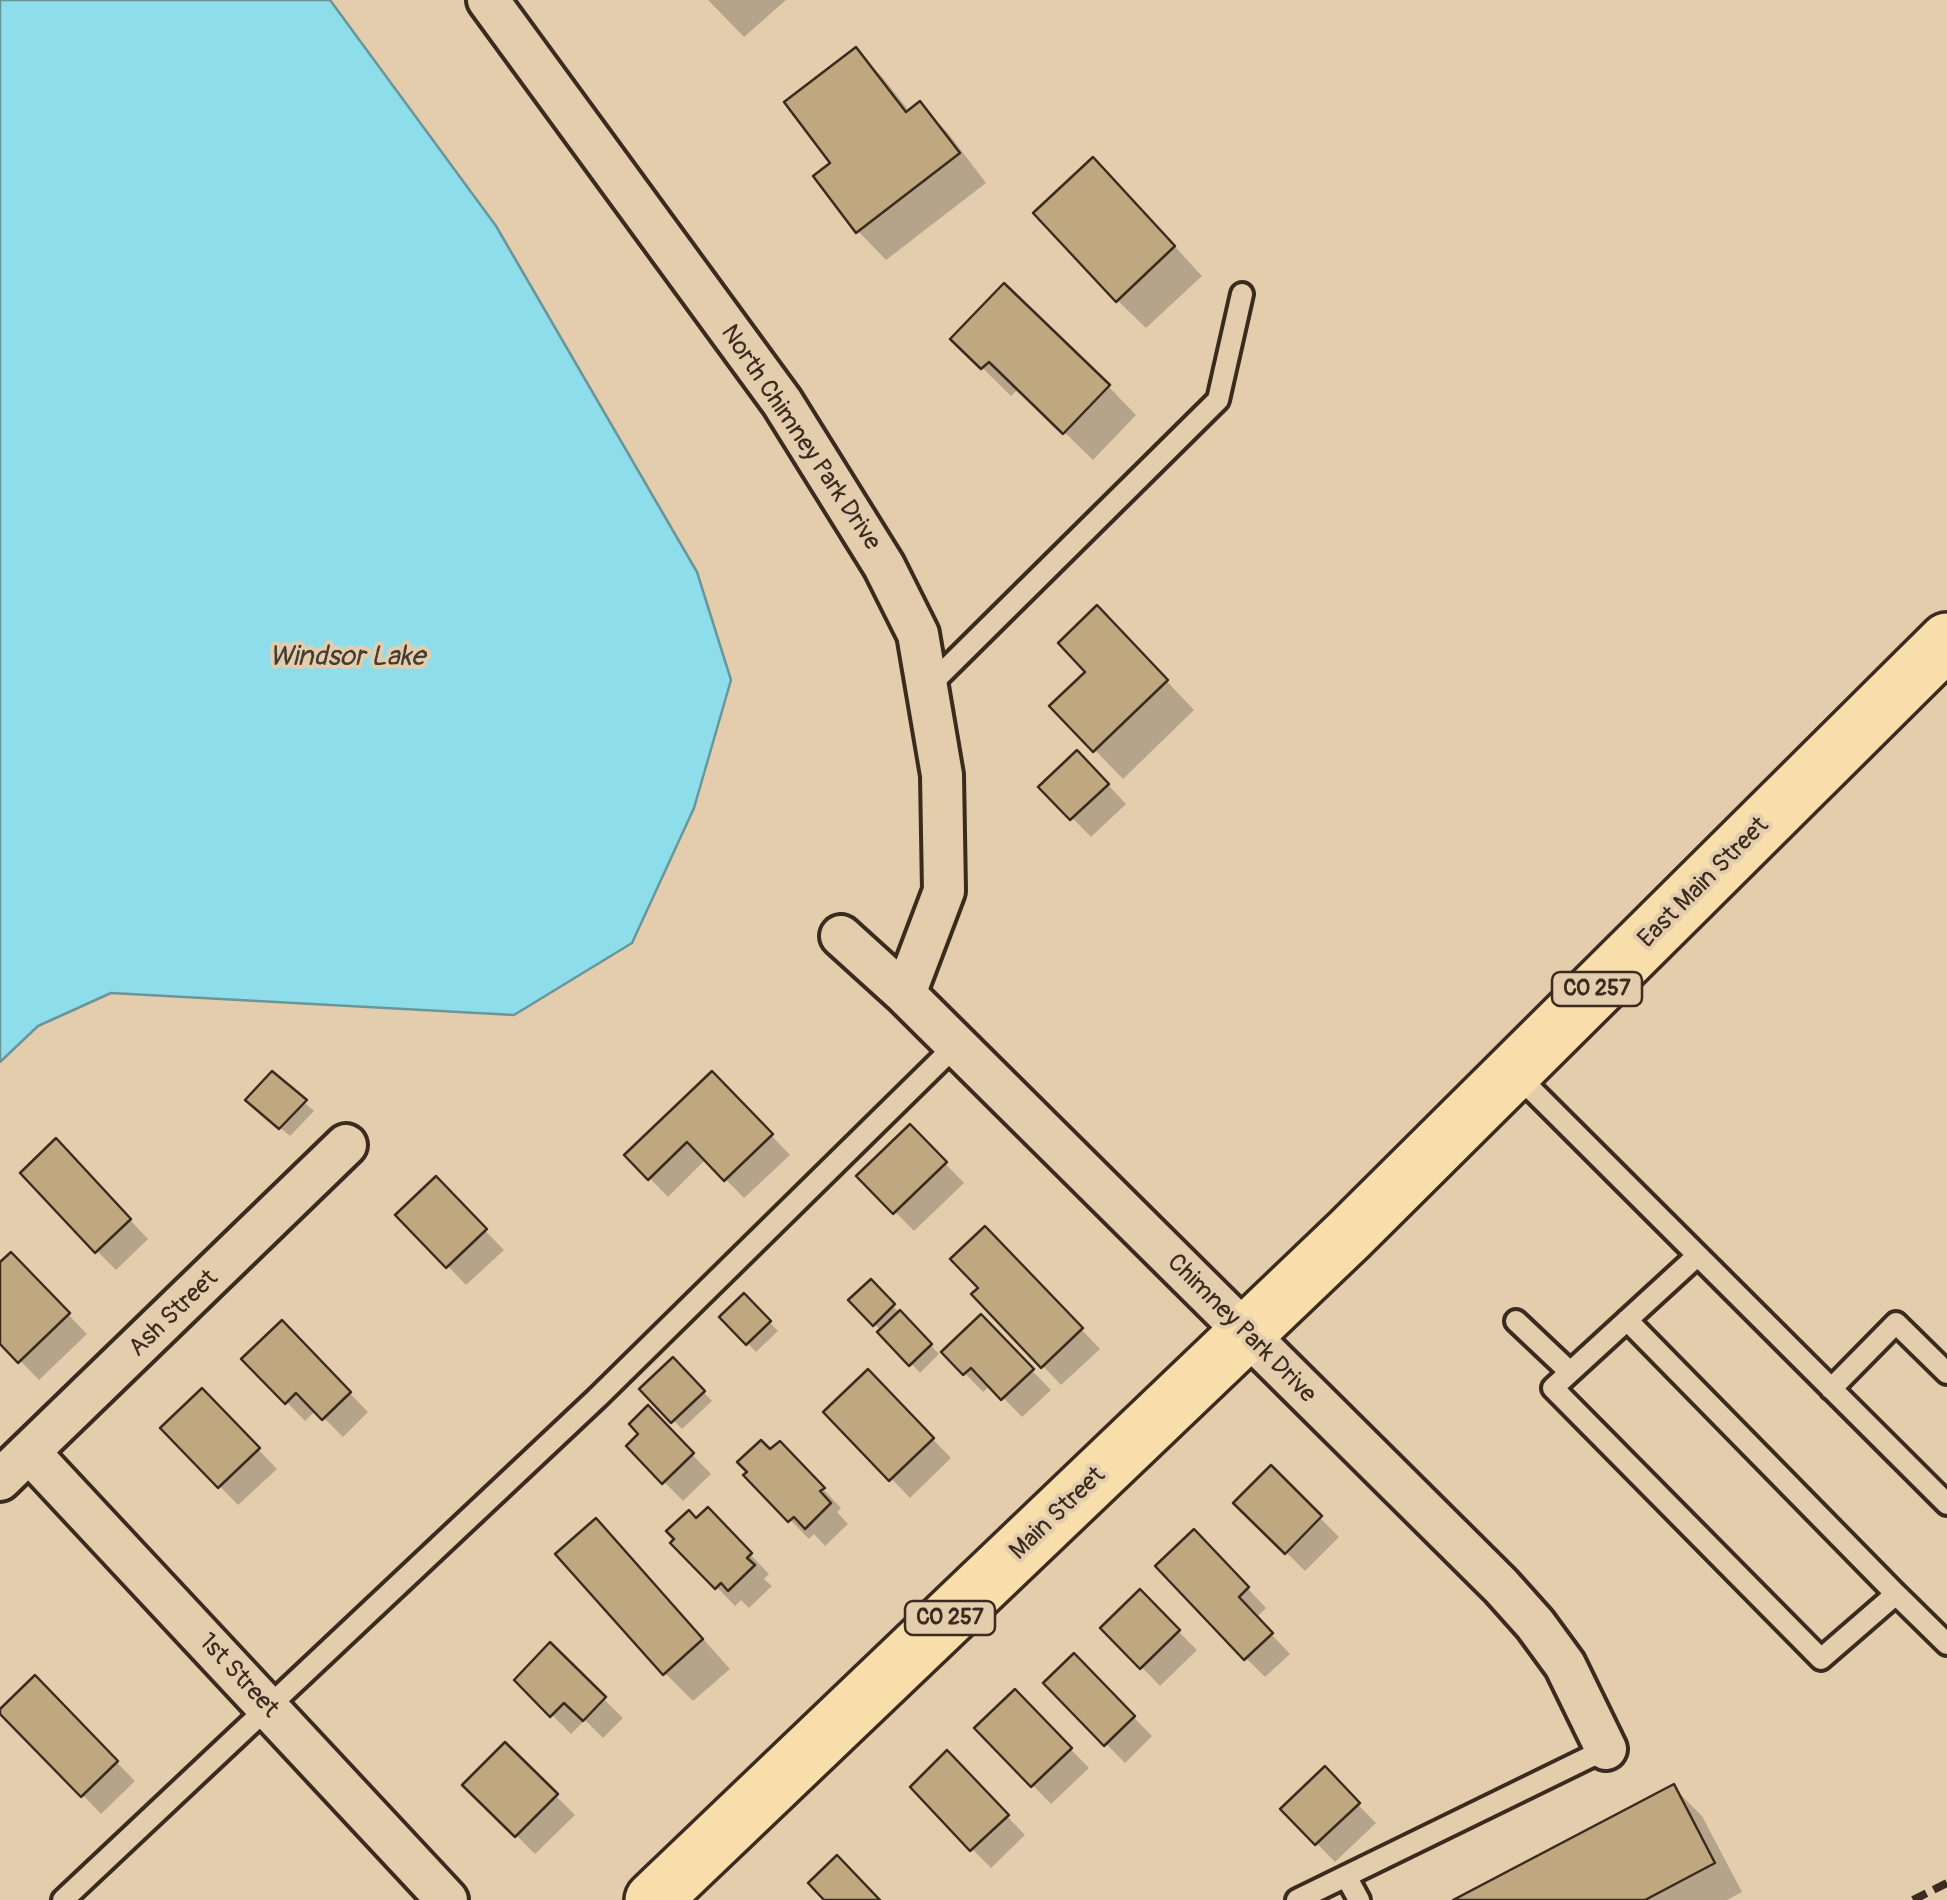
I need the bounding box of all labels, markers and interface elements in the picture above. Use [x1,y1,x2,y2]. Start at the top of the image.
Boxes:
street label: North Chimney Park Drive [713,320,887,556]
water label: Windsor Lake [269,641,425,675]
street label: East Main Street [1632,811,1776,955]
road number: CO 257 [1552,972,1642,1006]
street label: Chimney Park Drive [1160,1248,1322,1410]
street label: Ash Street [123,1264,225,1364]
street label: Main Street [1004,1461,1112,1567]
road number: CO 257 [905,1601,995,1635]
street label: 1st Street [191,1628,285,1724]

